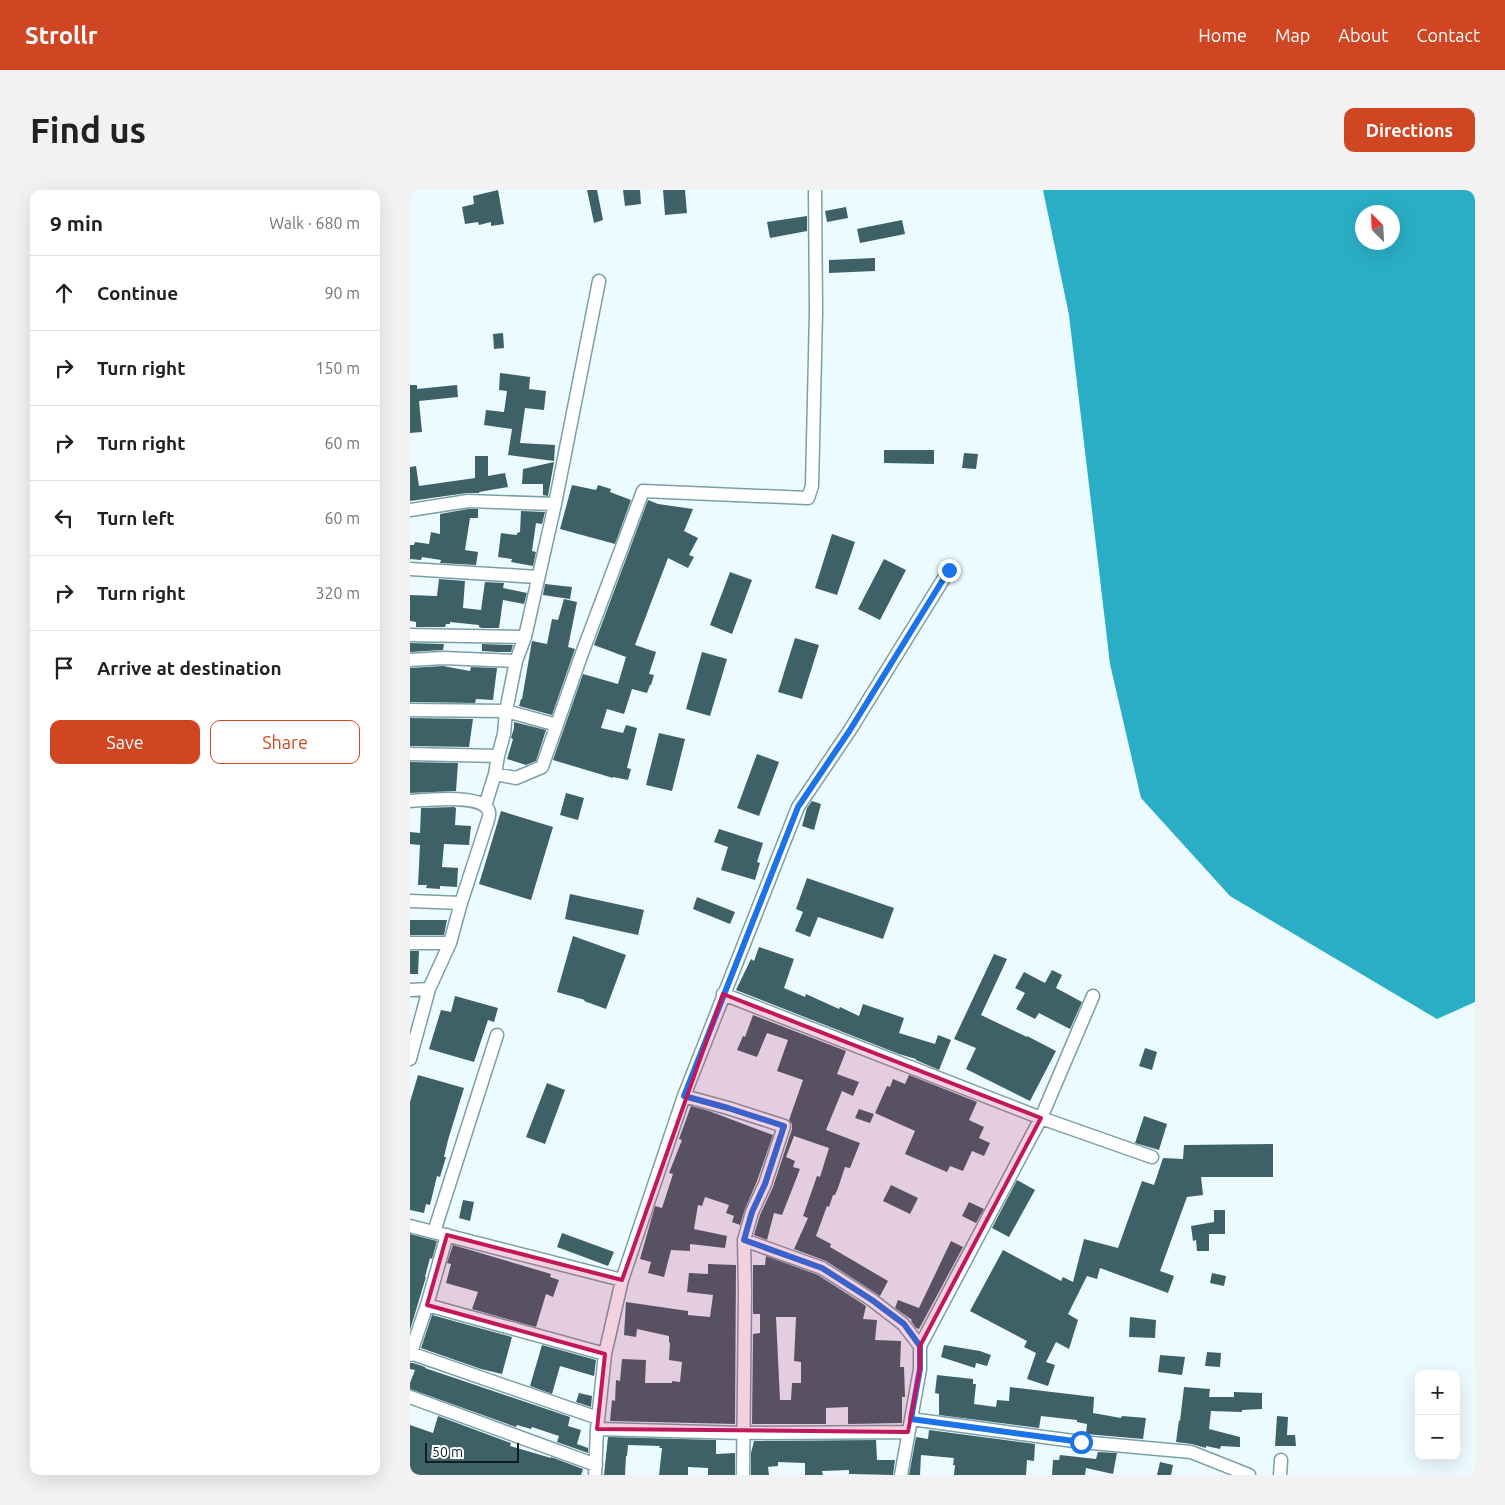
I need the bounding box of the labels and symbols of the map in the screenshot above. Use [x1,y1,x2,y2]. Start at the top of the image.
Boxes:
north arrow [1355,205,1400,250]
route end [938,559,961,582]
route start [1070,1431,1093,1454]
scale bar [425,1440,519,1463]

